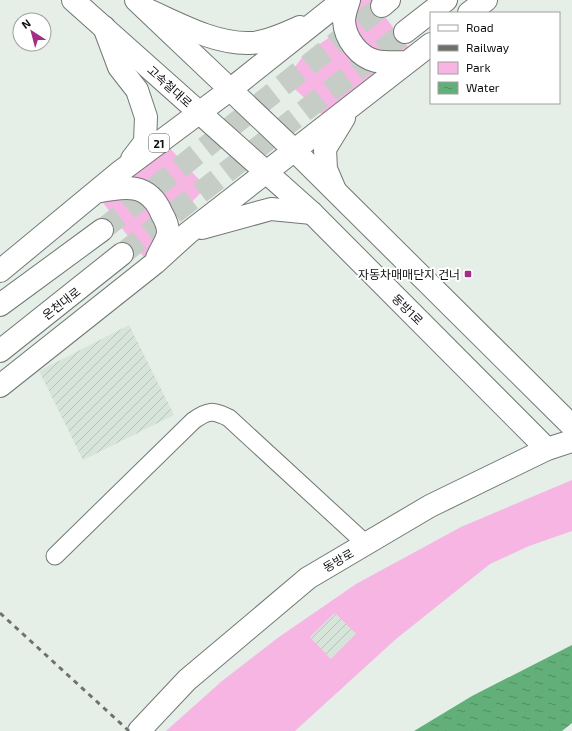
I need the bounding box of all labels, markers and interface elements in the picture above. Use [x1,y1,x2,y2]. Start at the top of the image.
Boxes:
north arrow [12,12,52,52]
legend [430,12,560,104]
text: N [19,16,33,31]
text: Road [466,20,494,34]
text: Railway [466,40,510,54]
text: Park [466,60,491,74]
street label: 고속철대로 [145,62,195,110]
text: Water [466,80,500,94]
road number: 21 [149,134,169,152]
place label: 자동차매매단지 건너 [358,267,460,281]
marker: 자동차매매단지 건너 [463,269,473,279]
street label: 온천대로 [39,284,83,322]
street label: 동방1로 [390,291,426,327]
street label: 동방로 [320,546,356,574]

